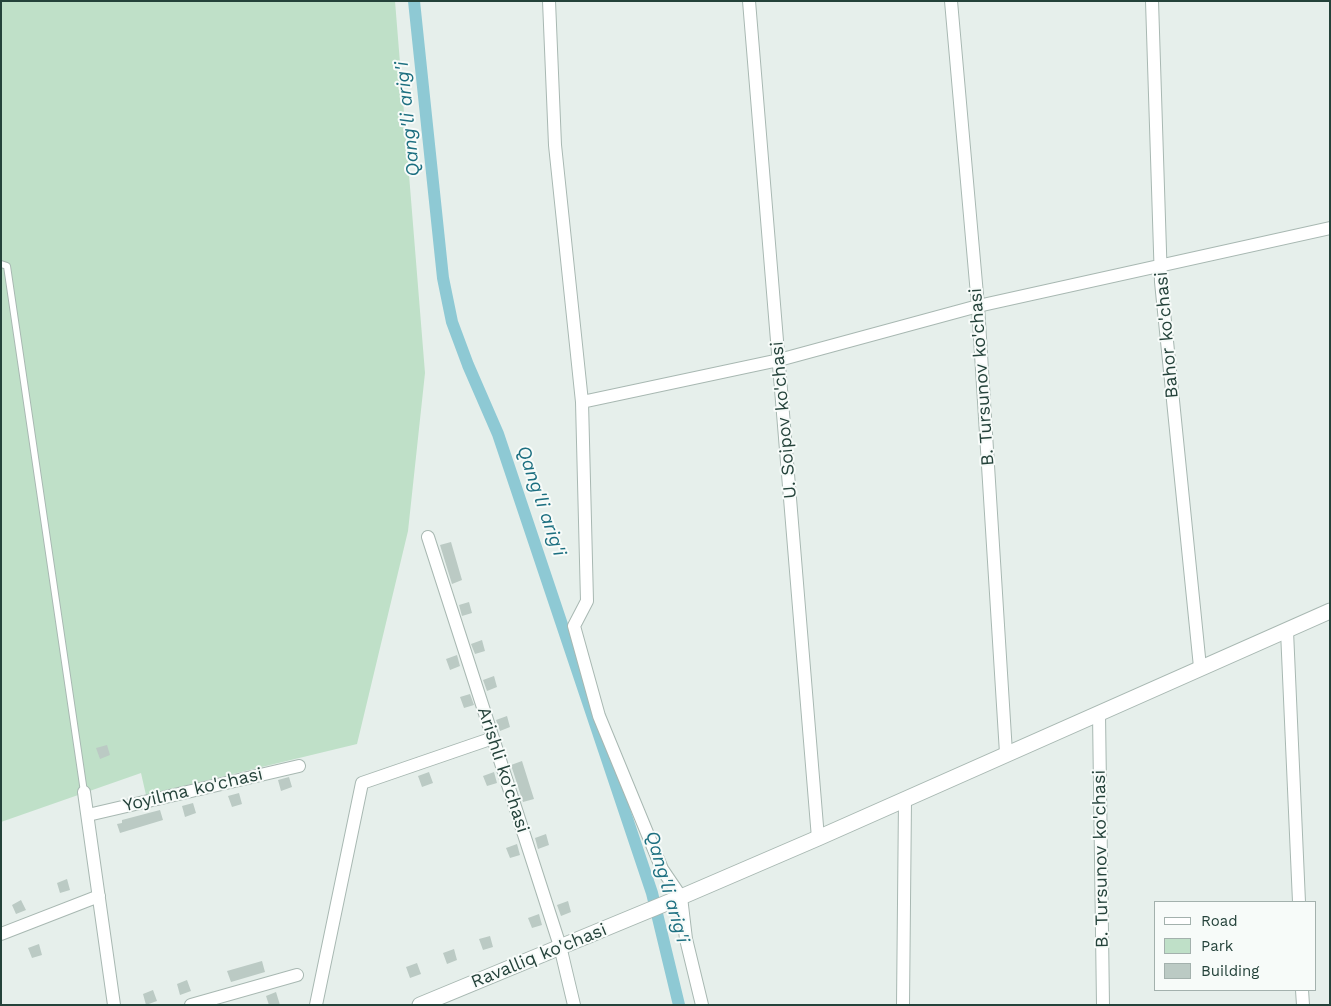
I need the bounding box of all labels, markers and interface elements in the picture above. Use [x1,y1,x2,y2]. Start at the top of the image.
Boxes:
water label: Qang'li arig'i [391,60,425,178]
street label: Bahor ko'chasi [1151,271,1183,399]
street label: B. Tursunov ko'chasi [965,287,999,467]
street label: U. Soipov ko'chasi [766,340,802,500]
water label: Qang'li arig'i [511,443,571,559]
street label: Arishli ko'chasi [472,704,534,836]
street label: Yoyilma ko'chasi [121,763,265,817]
street label: B. Tursunov ko'chasi [1089,770,1113,948]
water label: Qang'li arig'i [640,828,694,946]
legend [1154,901,1316,991]
text: Road [1201,912,1238,930]
street label: Ravalliq ko'chasi [468,919,610,993]
text: Park [1201,937,1233,955]
text: Building [1201,962,1259,980]

